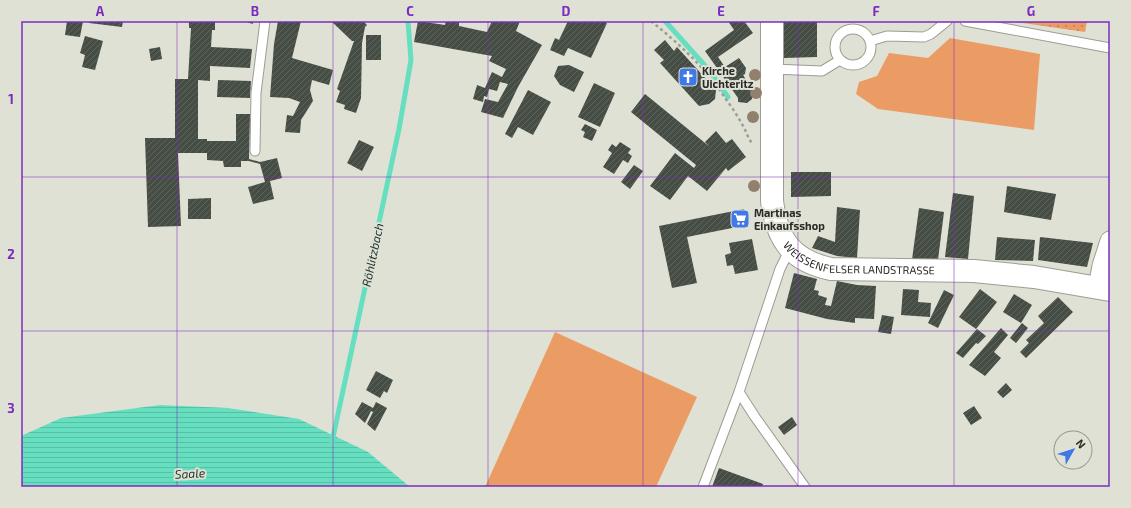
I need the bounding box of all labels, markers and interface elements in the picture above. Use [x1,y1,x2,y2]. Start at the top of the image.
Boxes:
text: A [96,3,105,19]
text: B [251,3,259,19]
text: C [406,3,414,19]
text: D [562,3,571,19]
text: E [717,3,725,19]
text: F [872,3,880,19]
text: G [1027,3,1035,19]
place label: Kirche Uichteritz [702,64,754,90]
church icon: Kirche Uichteritz [677,66,699,88]
text: 1 [8,91,14,107]
place label: Martinas Einkaufsshop [754,206,825,232]
supermarket icon: Martinas Einkaufsshop [729,208,751,230]
water label: Röhlitzbach [358,222,386,288]
street label: WEISSENFELSER LANDSTRASSE [781,238,935,276]
text: 2 [7,246,15,262]
text: 3 [7,400,15,416]
north arrow [1053,430,1093,470]
text: N [1074,436,1089,451]
water label: Saale [174,465,206,481]

